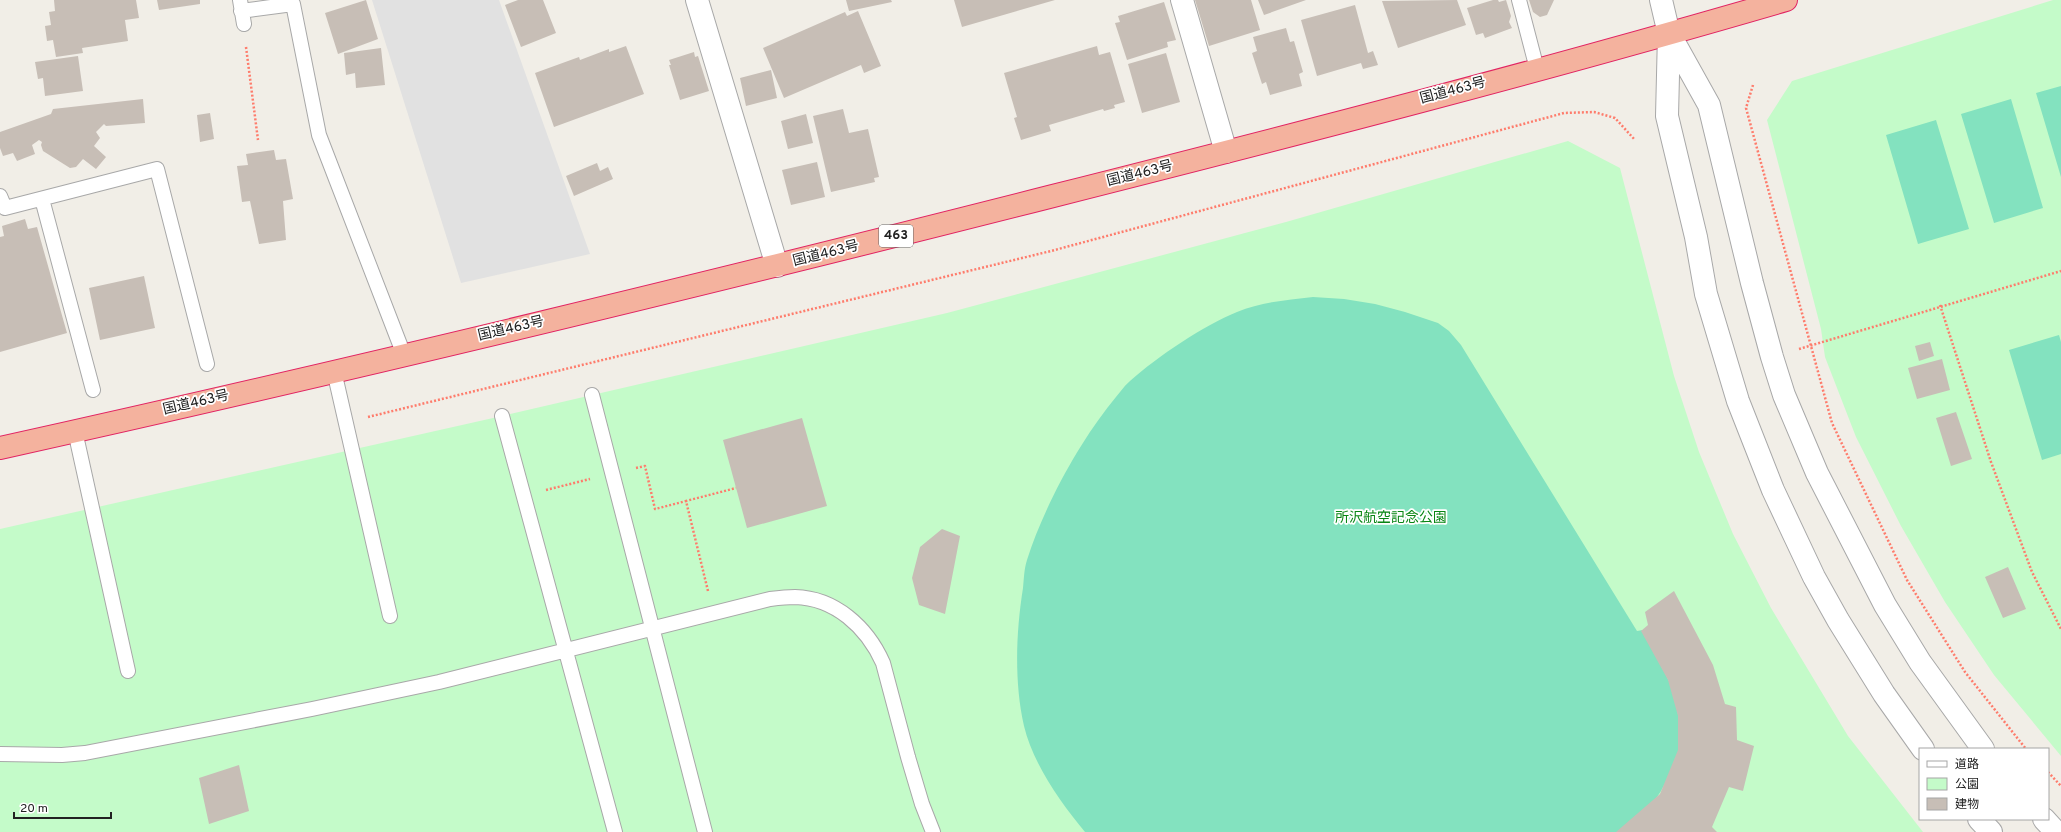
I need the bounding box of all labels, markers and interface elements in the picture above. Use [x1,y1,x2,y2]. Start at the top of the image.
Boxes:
street label: 国道463号 [1418,74,1488,108]
street label: 国道463号 [1105,158,1175,190]
road number: 463 [879,225,913,247]
street label: 国道463号 [791,238,861,270]
street label: 国道463号 [476,313,546,345]
street label: 国道463号 [161,387,231,419]
park label: 所沢航空記念公園 [1335,509,1447,527]
legend [1919,748,2049,820]
text: 道路 [1955,757,1979,773]
text: 公園 [1955,777,1979,793]
scale bar [14,794,111,820]
text: 建物 [1955,797,1979,813]
text: 20 m [20,801,48,817]

